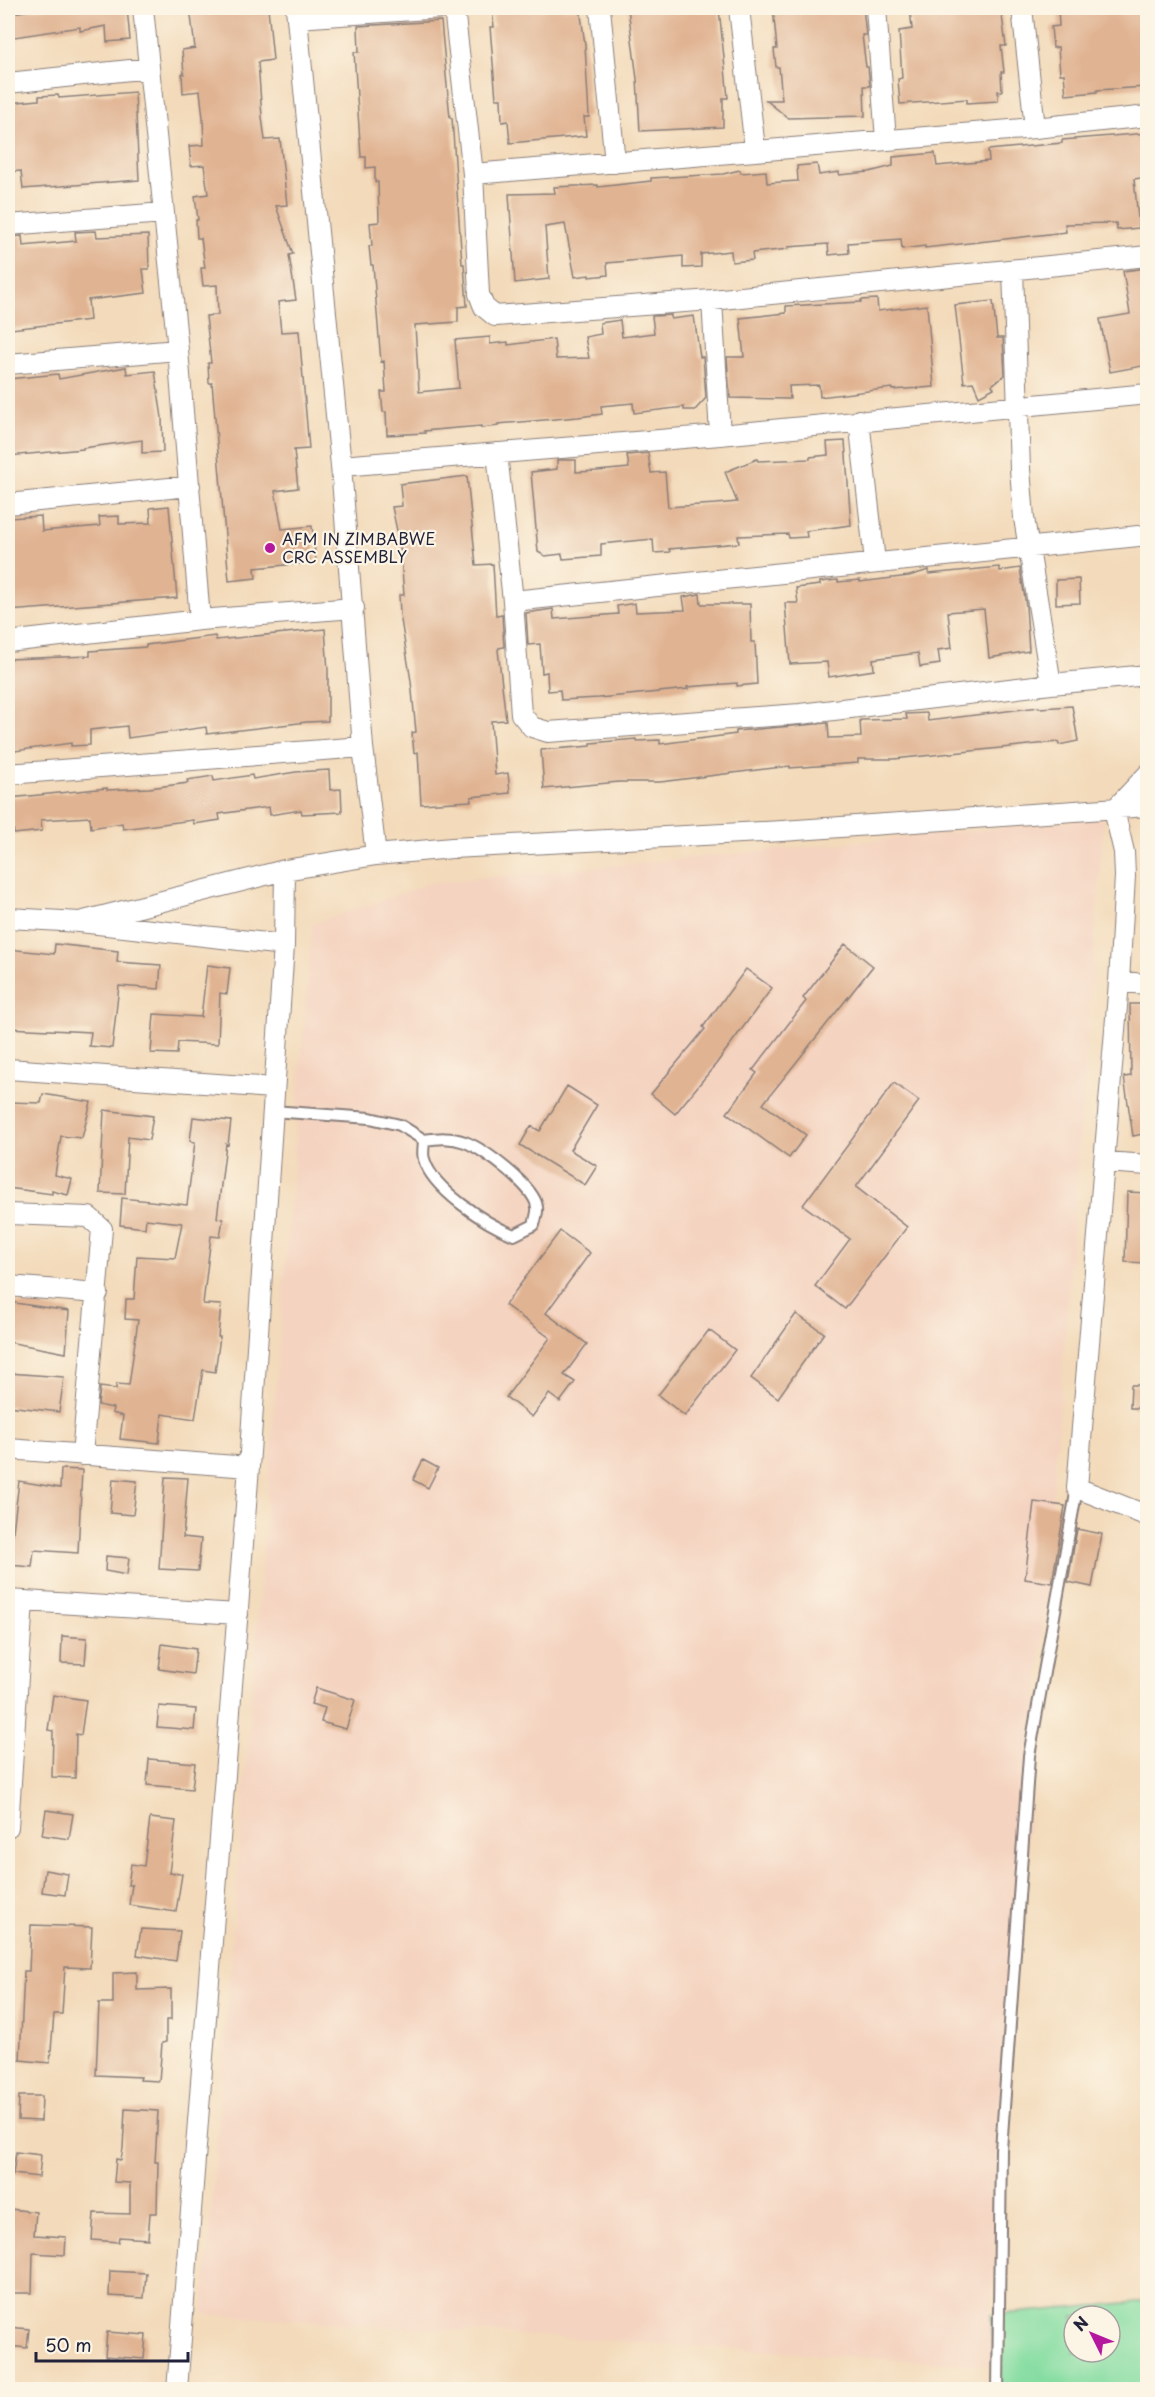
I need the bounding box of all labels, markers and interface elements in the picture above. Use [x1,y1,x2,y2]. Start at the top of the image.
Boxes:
place label: AFM IN ZIMBABWE CRC ASSEMBLY [282,526,435,568]
marker: AFM IN ZIMBABWE CRC ASSEMBLY [263,541,277,555]
north arrow [1062,2304,1122,2364]
text: N [1067,2310,1093,2336]
scale bar [36,2325,188,2363]
text: 50 m [45,2331,92,2358]

